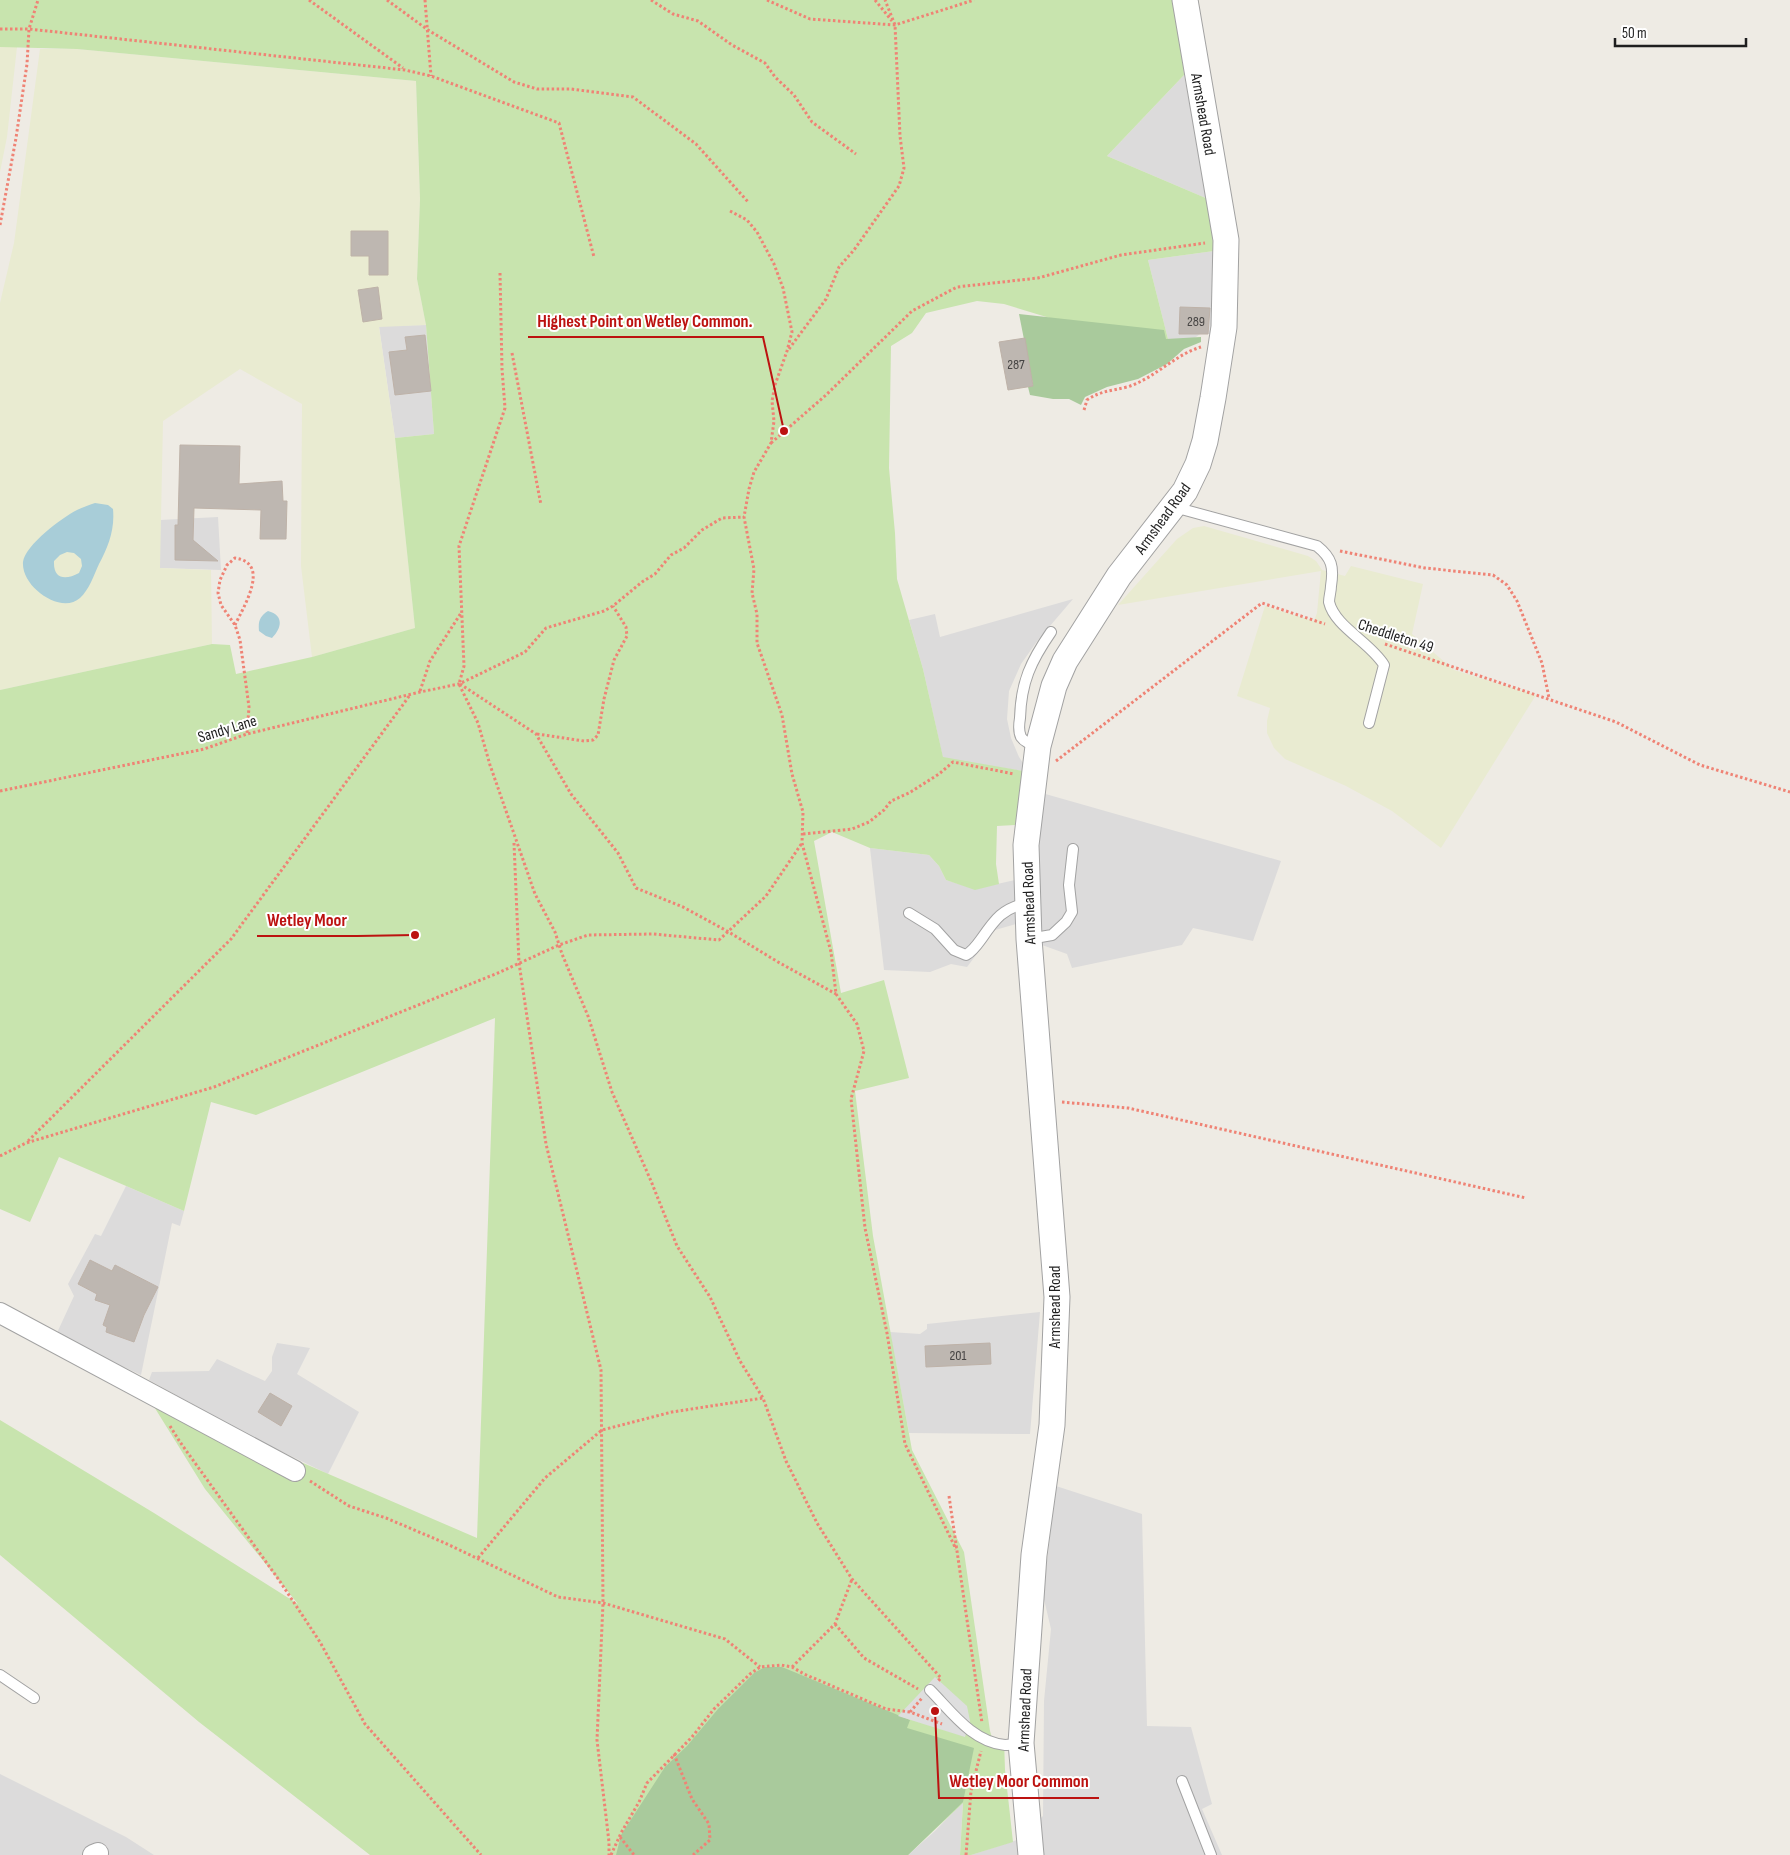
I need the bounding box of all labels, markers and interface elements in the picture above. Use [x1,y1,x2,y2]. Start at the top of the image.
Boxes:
scale bar [1615,15,1746,47]
text: 50 m [1622,24,1647,43]
street label: Armshead Road [1186,71,1219,157]
callout: Highest Point on Wetley Common. [528,304,763,337]
text: Highest Point on Wetley Common. [537,311,753,332]
house number: 289 [1187,313,1205,330]
house number: 287 [1007,356,1025,373]
street label: Armshead Road [1131,480,1195,559]
street label: Cheddleton 49 [1355,615,1436,658]
street label: Sandy Lane [196,711,259,747]
street label: Armshead Road [1019,861,1040,946]
callout: Wetley Moor [257,903,357,936]
text: Wetley Moor [267,910,347,931]
street label: Armshead Road [1046,1265,1065,1350]
house number: 201 [950,1347,967,1364]
street label: Armshead Road [1015,1668,1036,1753]
callout: Wetley Moor Common [939,1765,1099,1798]
text: Wetley Moor Common [949,1771,1089,1792]

